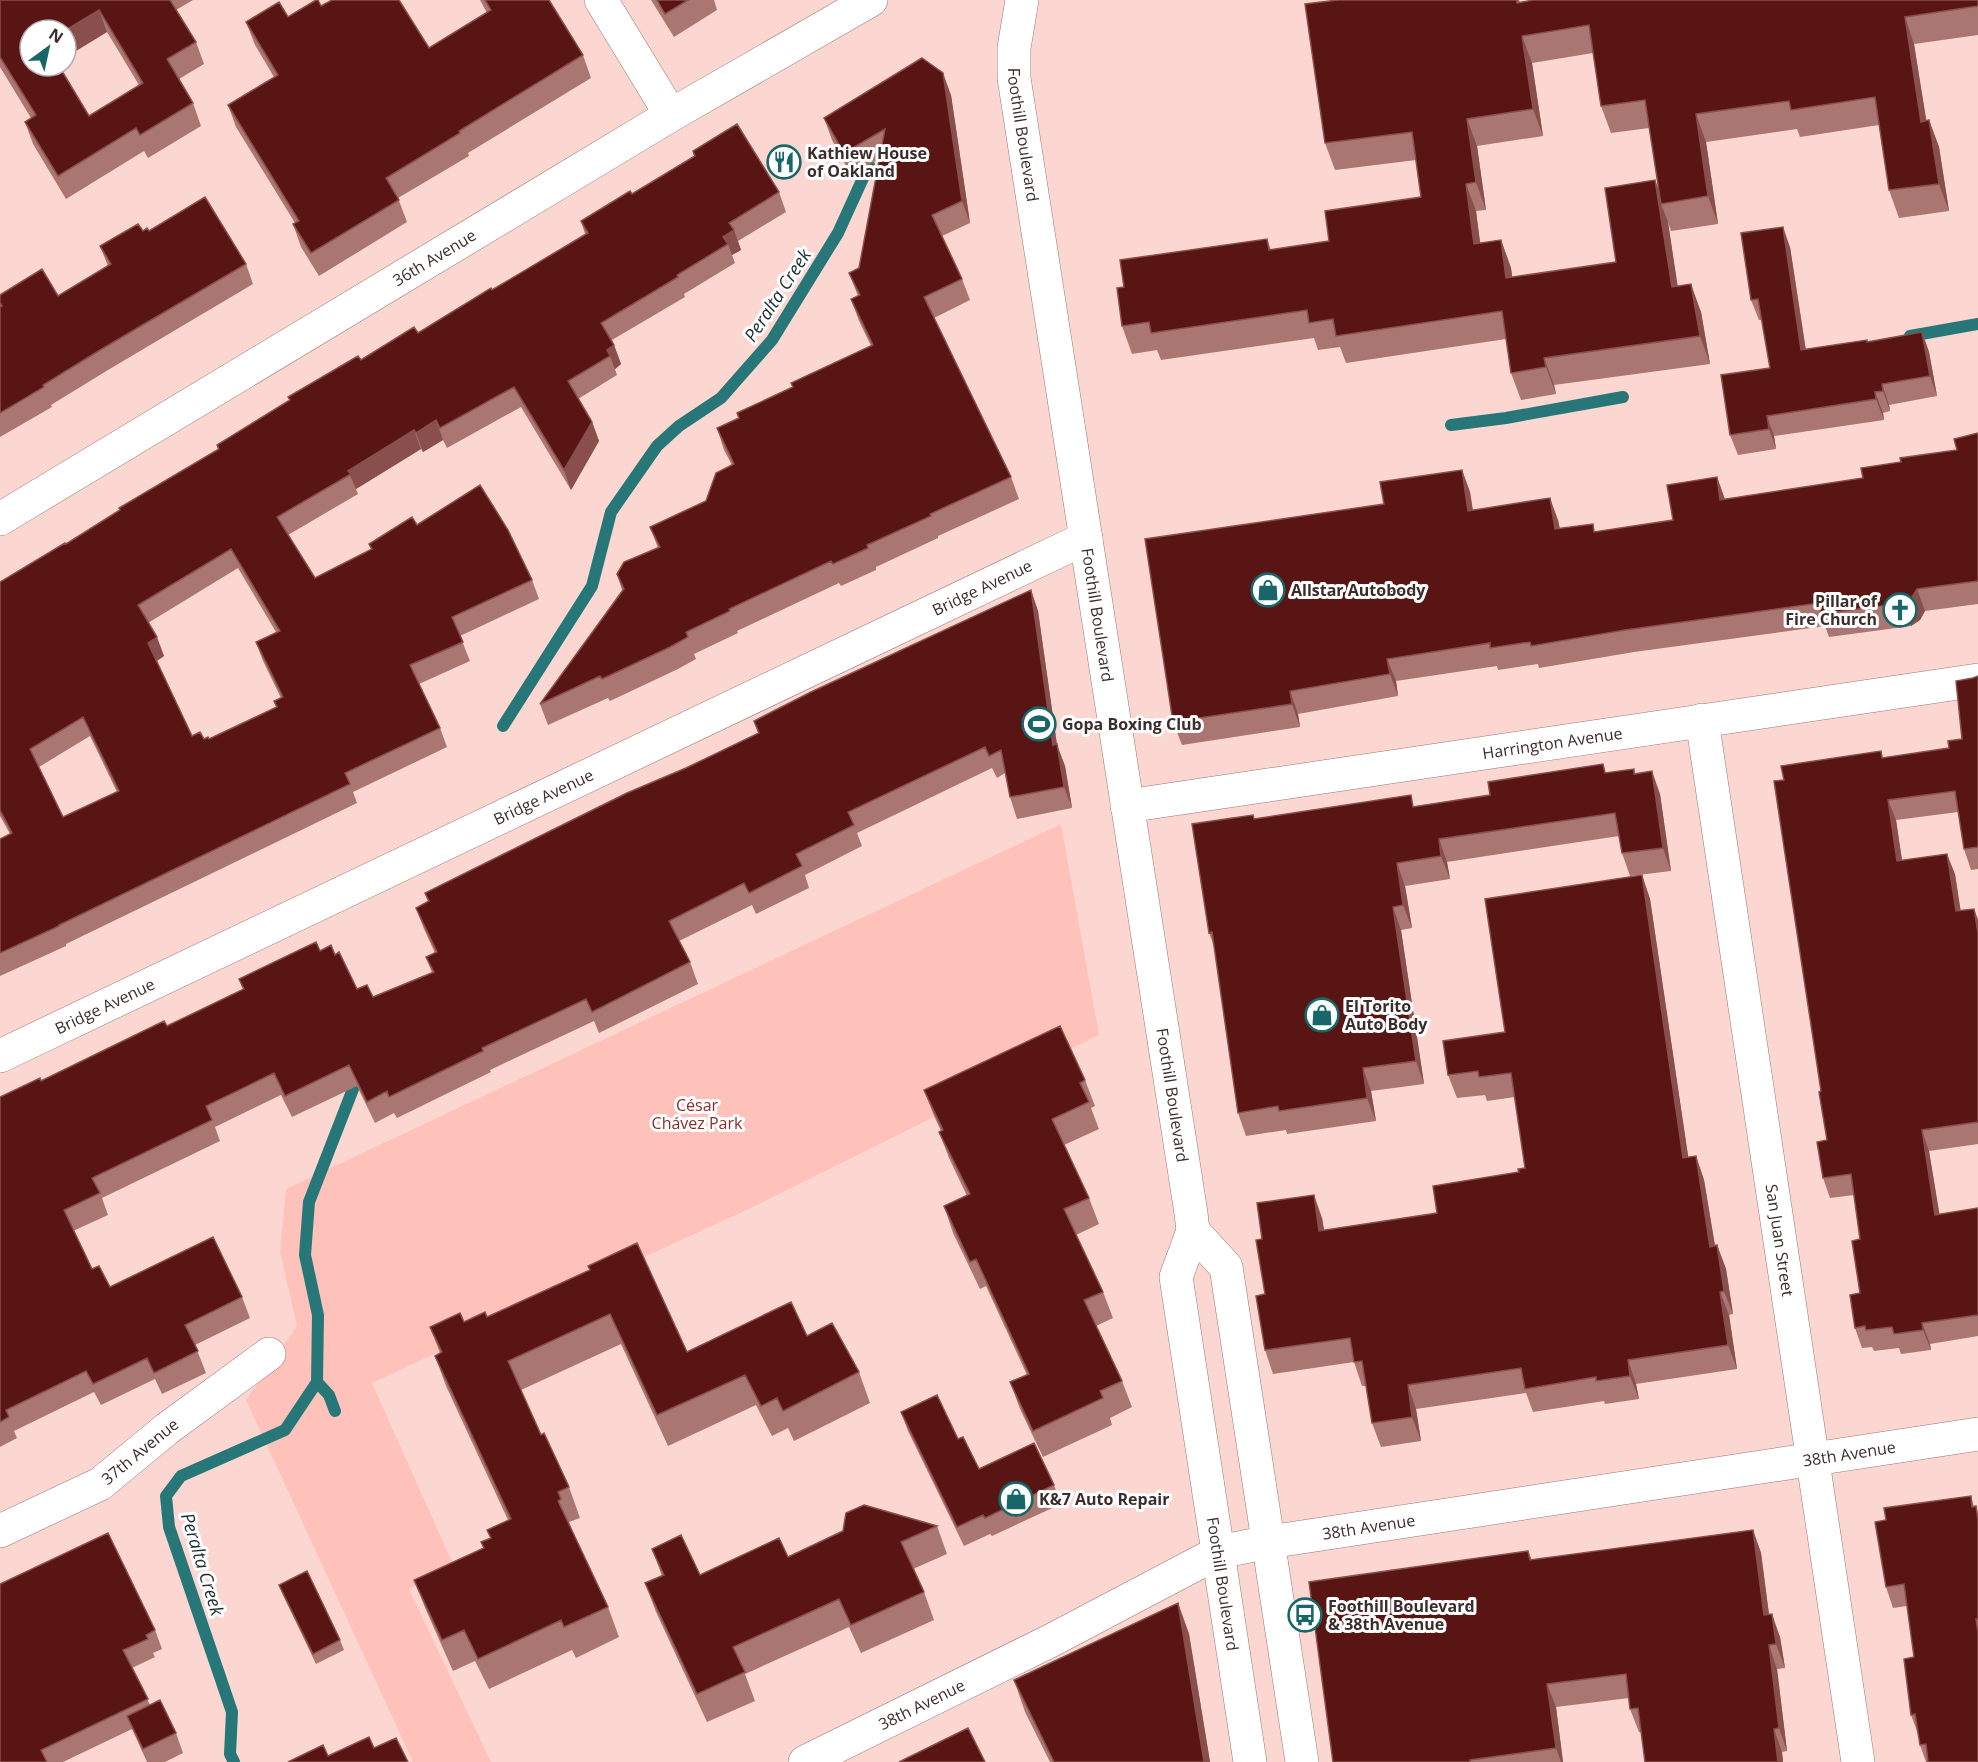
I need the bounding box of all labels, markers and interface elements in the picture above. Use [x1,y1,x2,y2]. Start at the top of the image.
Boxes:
north arrow [18,18,78,78]
text: N [45,23,68,48]
street label: Foothill Boulevard [1003,68,1044,203]
place label: Kathiew House of Oakland [807,142,927,182]
restaurant icon: Kathiew House of Oakland [766,144,802,180]
street label: 36th Avenue [389,224,480,291]
water label: Peralta Creek [738,243,817,346]
street label: Foothill Boulevard [1076,546,1119,683]
street label: Bridge Avenue [928,554,1036,621]
shop icon: Allstar Autobody [1250,572,1286,608]
place label: Allstar Autobody [1291,579,1426,601]
place label: Pillar of Fire Church [1785,590,1878,630]
church icon: Pillar of Fire Church [1882,592,1918,628]
sports icon: Gopa Boxing Club [1021,706,1057,742]
place label: Gopa Boxing Club [1062,713,1202,735]
street label: Harrington Avenue [1481,722,1624,764]
street label: Bridge Avenue [490,764,597,830]
street label: Bridge Avenue [51,973,158,1039]
place label: El Torito Auto Body [1345,995,1428,1035]
shop icon: El Torito Auto Body [1304,997,1340,1033]
street label: Foothill Boulevard [1151,1026,1194,1164]
park label: César Chávez Park [652,1094,743,1134]
street label: San Juan Street [1761,1183,1799,1298]
street label: 37th Avenue [97,1413,183,1490]
street label: 38th Avenue [1801,1436,1897,1472]
shop icon: K&7 Auto Repair [998,1481,1034,1517]
place label: K&7 Auto Repair [1039,1488,1169,1510]
street label: 38th Avenue [1321,1509,1417,1545]
water label: Peralta Creek [176,1510,230,1619]
street label: Foothill Boulevard [1202,1515,1244,1652]
place label: Foothill Boulevard & 38th Avenue [1328,1595,1475,1635]
bus stop icon: Foothill Boulevard & 38th Avenue [1287,1597,1323,1633]
street label: 38th Avenue [875,1674,968,1735]

